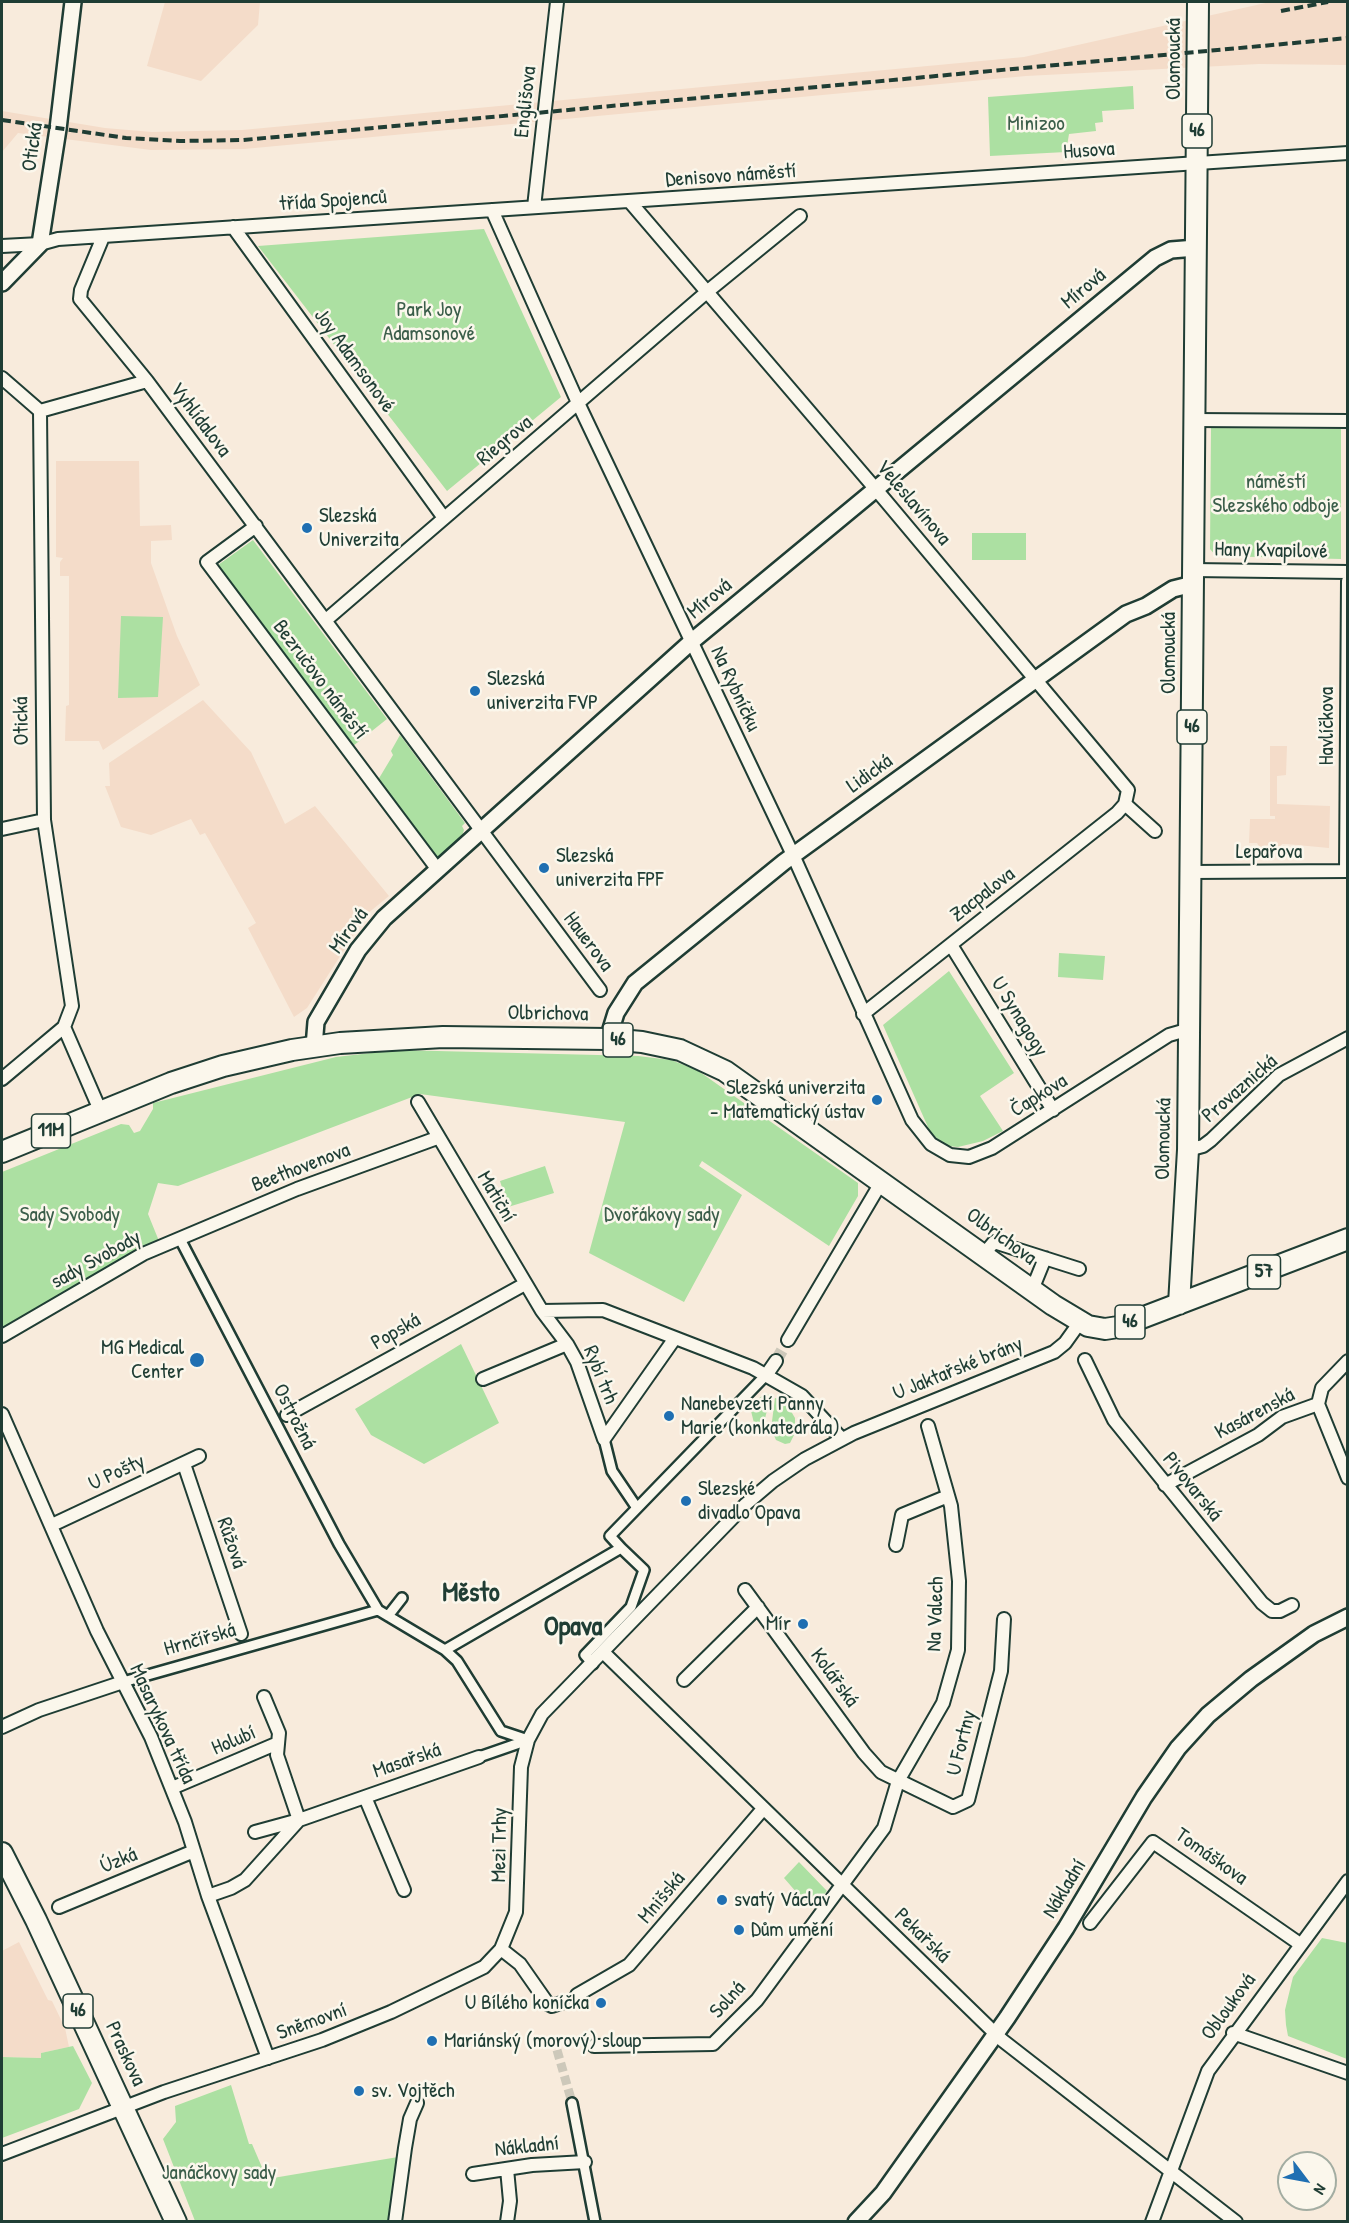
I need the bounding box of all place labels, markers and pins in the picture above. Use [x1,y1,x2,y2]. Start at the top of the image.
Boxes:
place label: Slezská Univerzita [319,503,399,553]
marker: Slezská Univerzita [300,521,314,535]
place label: Slezská univerzita FVP [487,666,598,716]
marker: Slezská univerzita FVP [468,684,482,698]
place label: Slezská univerzita FPF [556,843,663,893]
marker: Slezská univerzita FPF [537,861,551,875]
place label: Slezská univerzita - Matematický ústav [710,1075,865,1125]
marker: Slezská univerzita - Matematický ústav [870,1093,884,1107]
place label: MG Medical Center [101,1335,184,1385]
marker: MG Medical Center [188,1351,206,1369]
place label: Nanebevzetí Panny Marie (konkatedrála) [681,1391,840,1441]
marker: Nanebevzetí Panny Marie (konkatedrála) [662,1409,676,1423]
place label: Slezské divadlo Opava [698,1476,800,1526]
marker: Slezské divadlo Opava [679,1494,693,1508]
place label: Mír [766,1611,791,1637]
marker: Mír [796,1617,810,1631]
place label: svatý Václav [734,1887,830,1913]
marker: svatý Václav [715,1893,729,1907]
place label: Dům umění [751,1917,834,1943]
marker: Dům umění [732,1923,746,1937]
place label: U Bílého koníčka [465,1990,589,2016]
marker: U Bílého koníčka [594,1996,608,2010]
place label: Mariánský (morový) sloup [444,2028,641,2054]
marker: Mariánský (morový) sloup [425,2034,439,2048]
place label: sv. Vojtěch [371,2078,455,2104]
marker: sv. Vojtěch [352,2084,366,2098]

